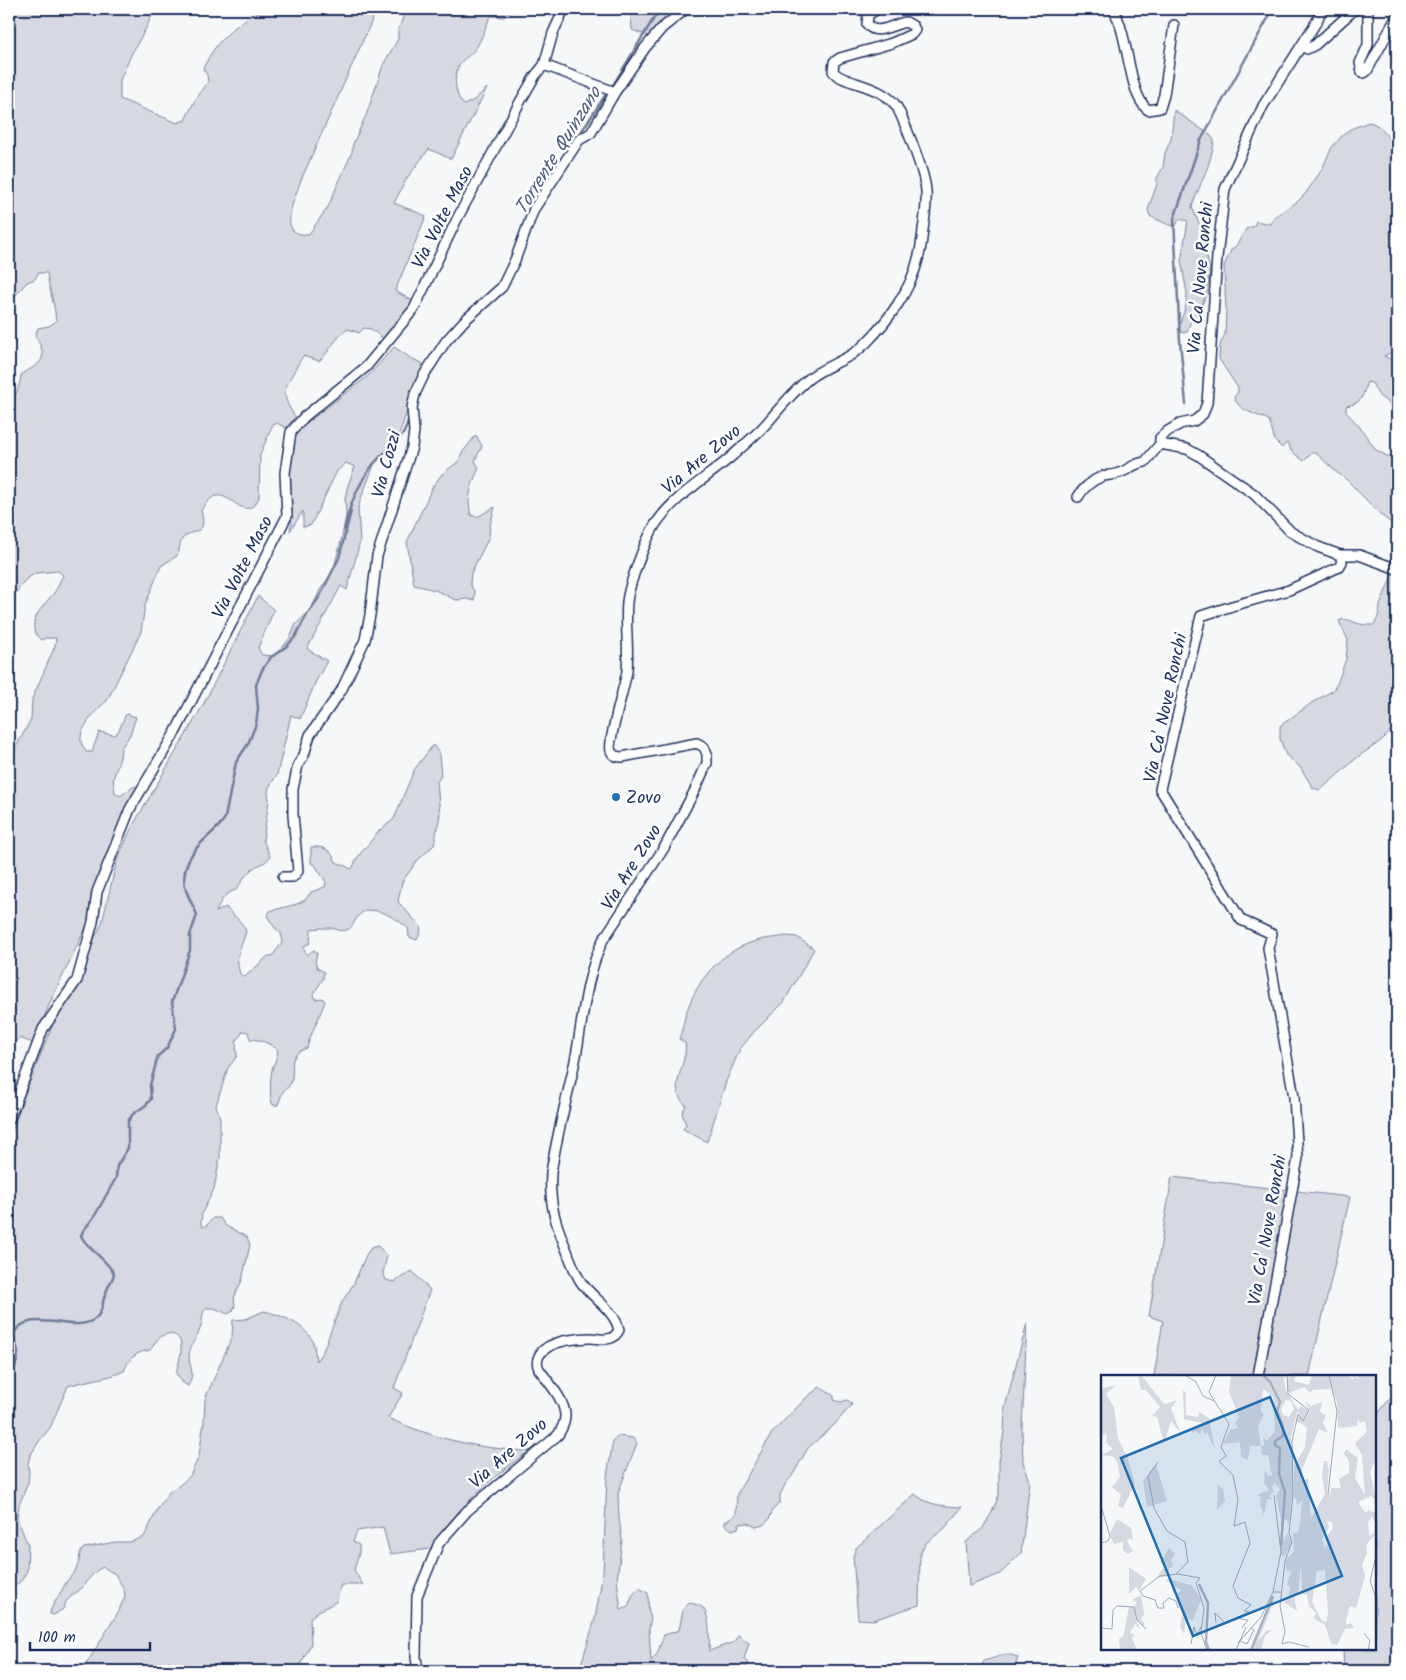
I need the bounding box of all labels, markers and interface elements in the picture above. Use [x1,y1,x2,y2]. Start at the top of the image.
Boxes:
water label: Torrente Quinzano [507,80,611,221]
street label: Via Volte Maso [405,161,482,274]
street label: Via Ca' Nove Ronchi [1180,200,1223,355]
street label: Via Are Zovo [656,418,748,502]
street label: Via Cozzi [365,427,411,501]
street label: Via Volte Maso [205,511,282,624]
street label: Via Ca' Nove Ronchi [1136,630,1197,786]
place label: Zovo [626,784,661,813]
marker: Zovo [610,791,622,803]
street label: Via Are Zovo [594,819,670,917]
street label: Via Ca' Nove Ronchi [1241,1152,1296,1308]
inset map [1101,1375,1376,1650]
street label: Via Are Zovo [463,1411,555,1497]
scale bar [30,1620,150,1652]
text: 100 m [38,1626,76,1650]

